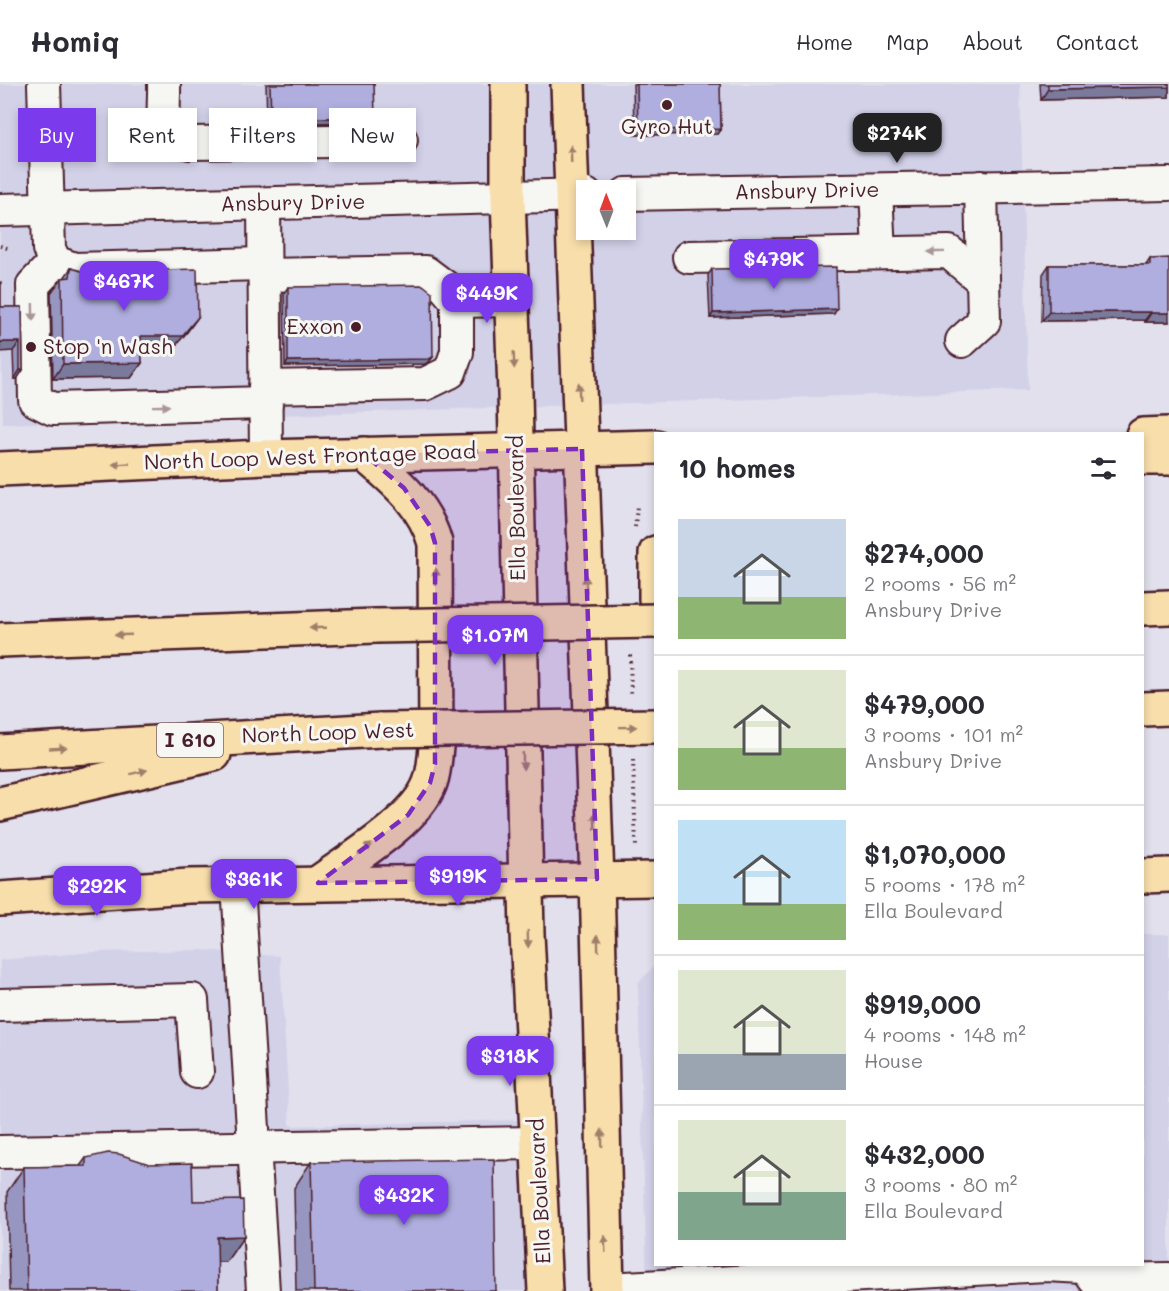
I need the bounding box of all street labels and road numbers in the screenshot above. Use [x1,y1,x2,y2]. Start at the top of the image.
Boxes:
street label: Ansbury Drive [734,175,880,204]
street label: Ansbury Drive [220,187,366,216]
street label: Ella Boulevard [501,435,530,581]
street label: North Loop West Frontage Road [143,436,477,475]
street label: North Loop West [241,715,415,748]
road number: I 610 [157,723,223,757]
street label: Ella Boulevard [521,1118,556,1265]

